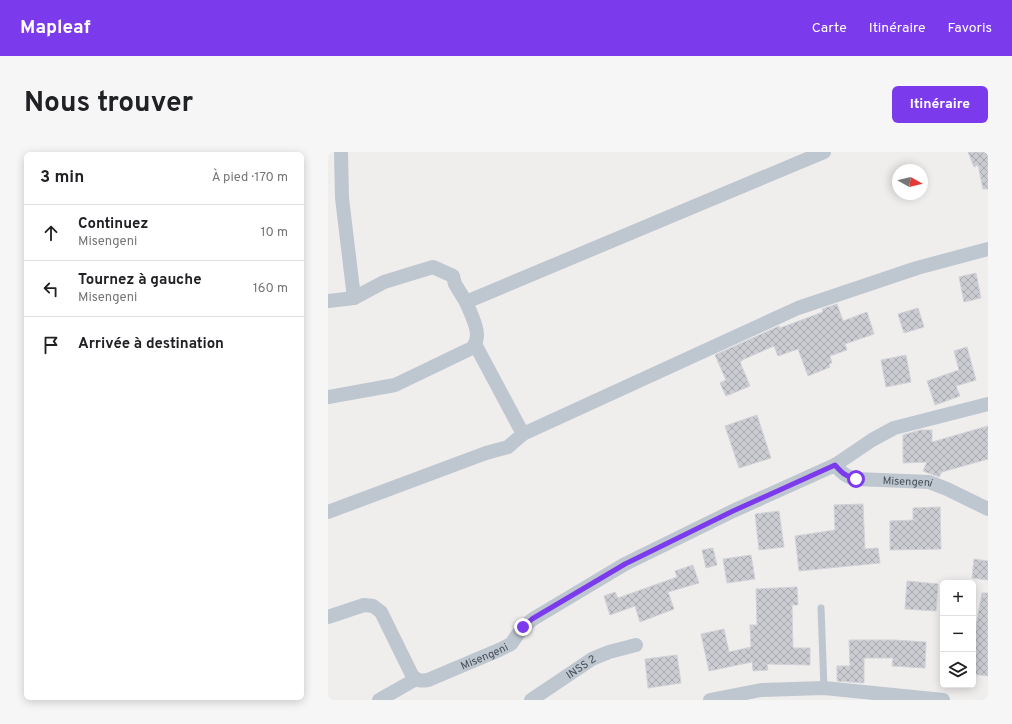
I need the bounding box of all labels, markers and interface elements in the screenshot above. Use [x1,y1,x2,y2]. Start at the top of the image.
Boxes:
text: Mapleaf [20,16,91,40]
text: Carte [812,20,847,37]
text: Itinéraire [869,20,926,37]
text: Favoris [948,20,992,37]
text: Nous trouver [24,86,193,122]
button: Itinéraire [892,86,988,123]
north arrow [892,164,928,200]
text: 3 min [40,167,84,189]
text: À pied · 170 m [212,170,288,186]
text: Continuez [78,215,148,234]
icon: ahead [40,222,62,244]
text: 10 m [261,225,288,241]
text: Misengeni [78,234,137,250]
text: Tournez à gauche [78,271,202,290]
icon: left [40,278,62,300]
text: 160 m [253,281,288,297]
text: Misengeni [78,290,137,306]
icon: arrive [40,334,62,356]
text: Arrivée à destination [78,335,224,354]
route start [847,470,865,488]
street label: Misengeni [882,474,935,491]
map controls [940,580,976,688]
button: + [940,580,976,616]
button: − [940,616,976,652]
route end [514,618,532,636]
street label: Misengeni [459,641,511,673]
street label: INSS 2 [564,652,599,682]
button: layers [940,652,976,688]

